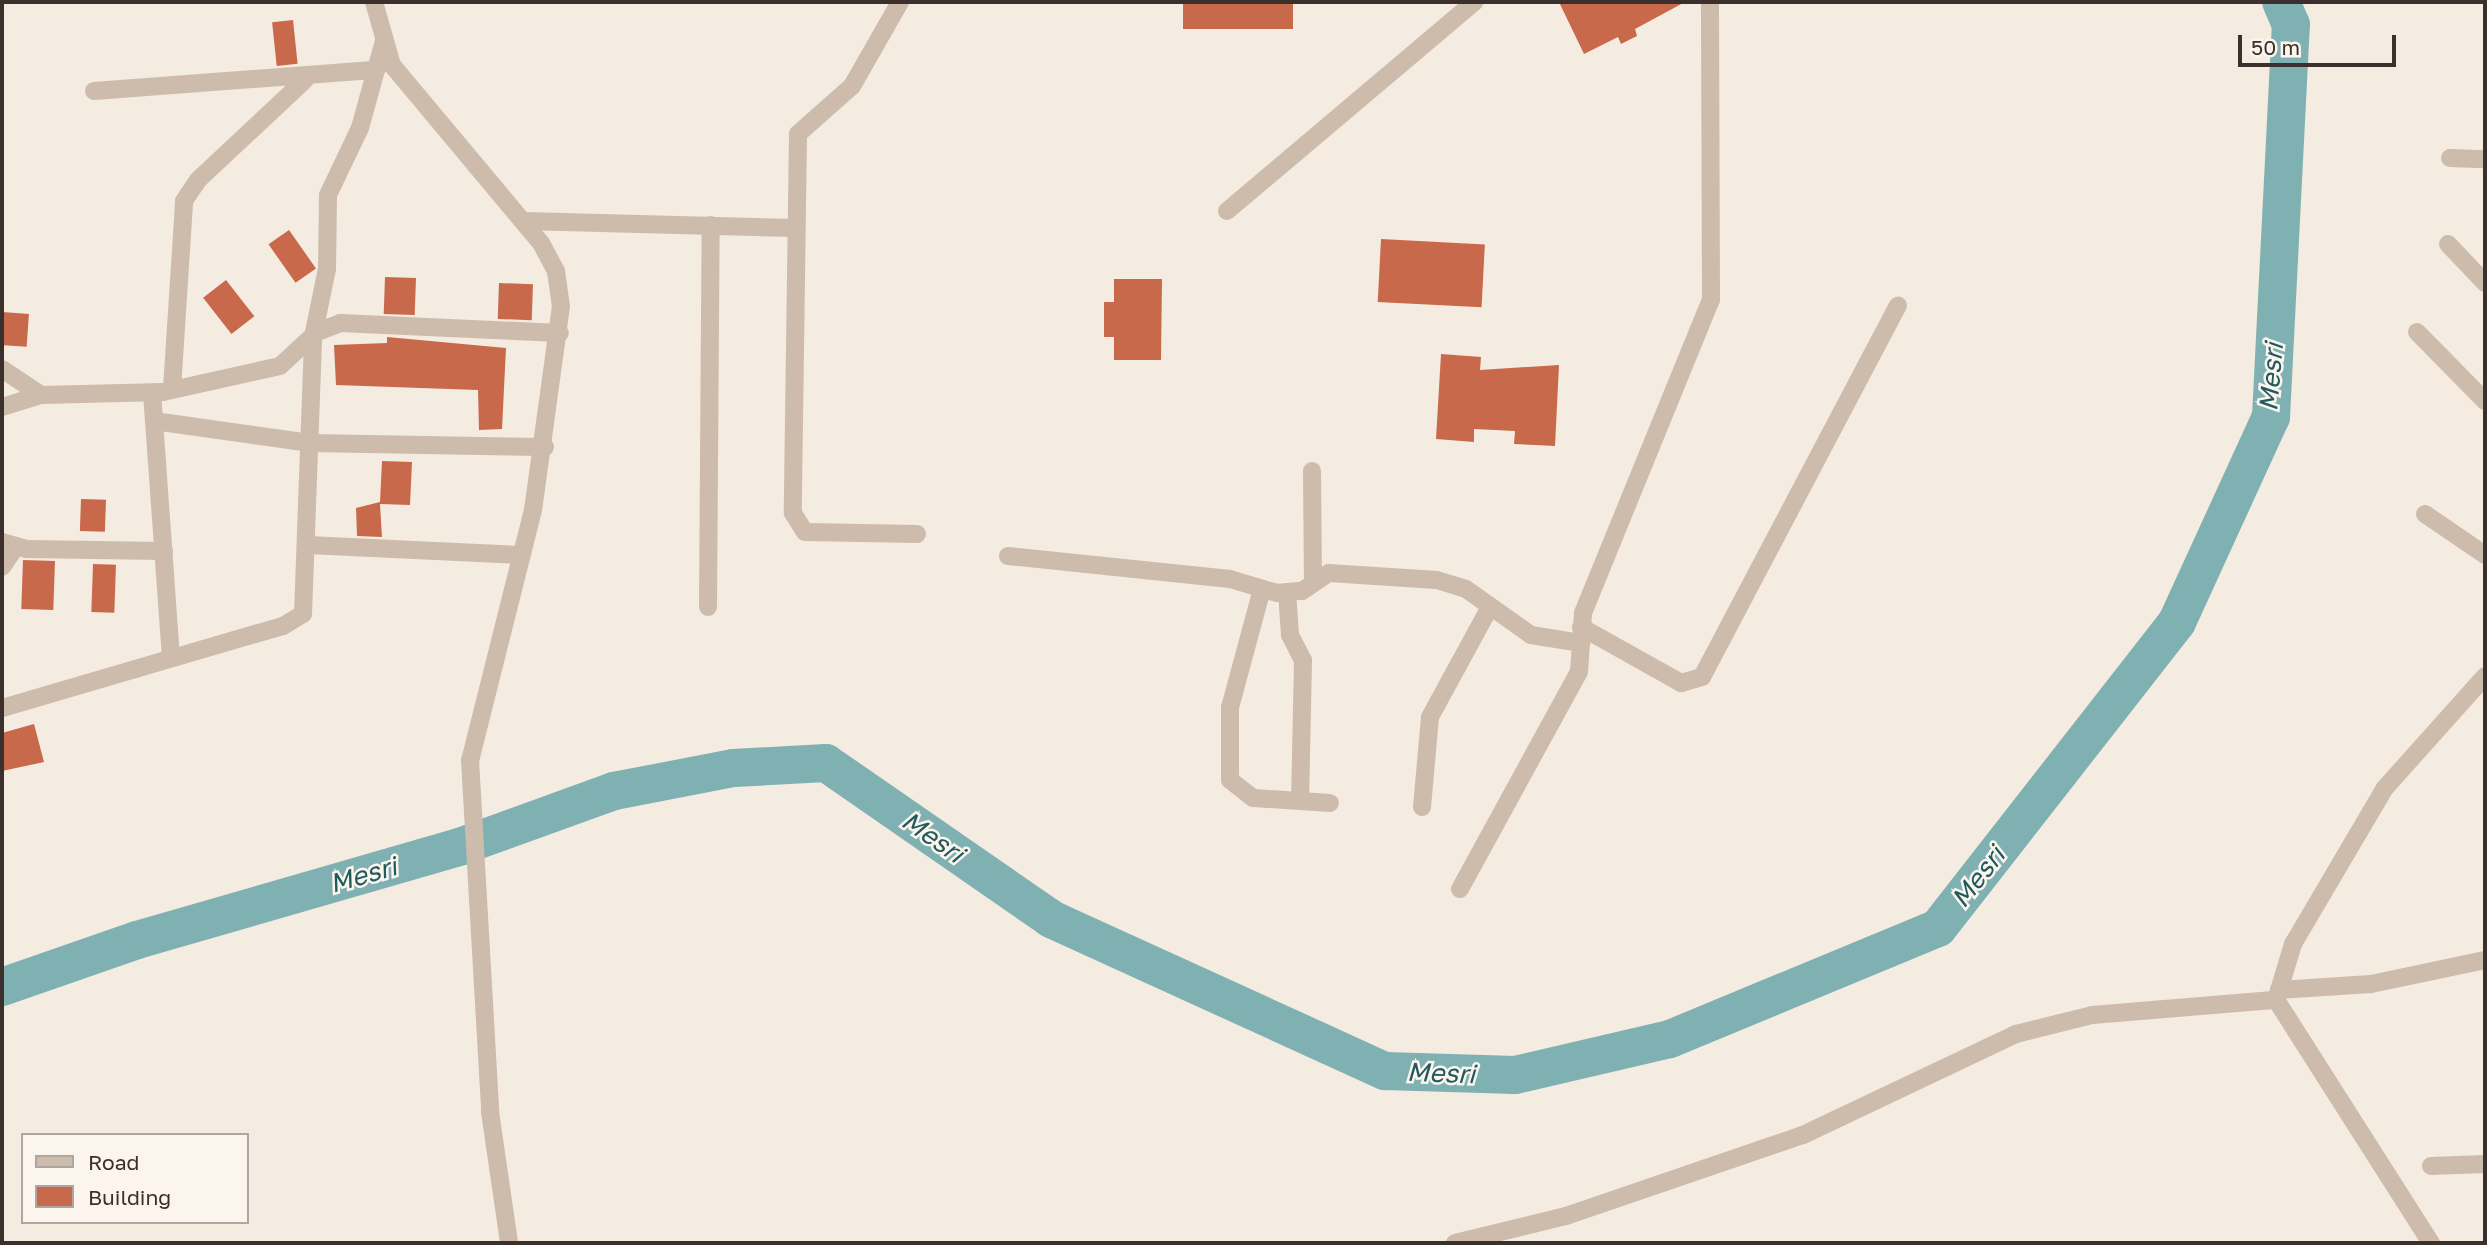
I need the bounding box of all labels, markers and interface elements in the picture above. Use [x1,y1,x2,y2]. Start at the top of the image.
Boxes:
scale bar [2242,21,2400,65]
text: 50 m [2251,34,2300,60]
water label: Mesri [2252,342,2290,412]
water label: Mesri [896,805,970,869]
water label: Mesri [1945,840,2011,914]
water label: Mesri [326,851,400,899]
water label: Mesri [1406,1056,1476,1090]
legend [21,1133,248,1224]
text: Road [88,1149,139,1175]
text: Building [88,1184,171,1210]

